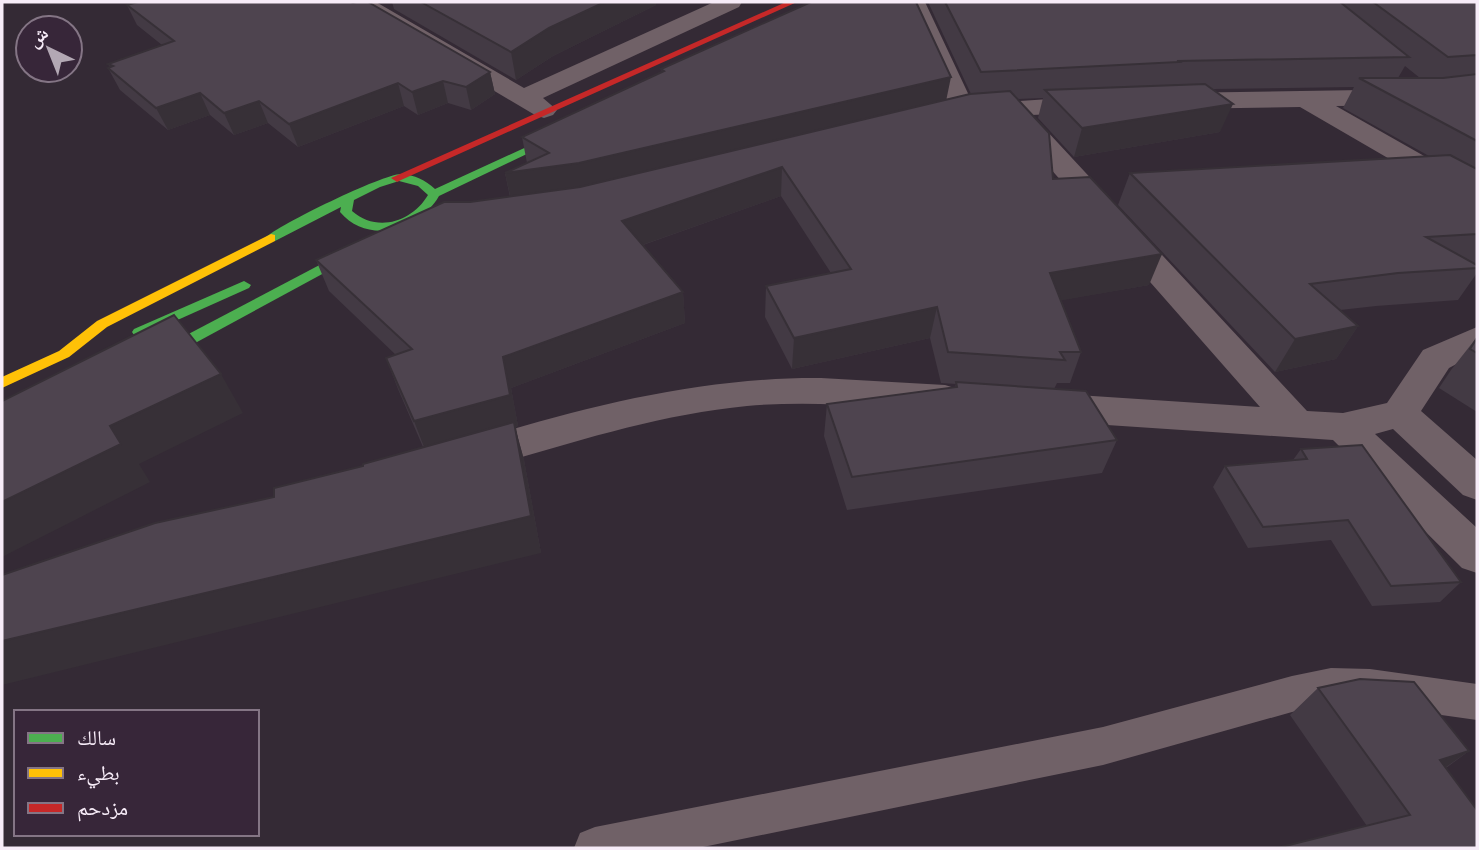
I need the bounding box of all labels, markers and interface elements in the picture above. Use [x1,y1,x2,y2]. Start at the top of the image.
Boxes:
north arrow [14,14,84,84]
text: ش [20,19,54,54]
legend [14,710,259,836]
text: سالك [77,721,116,753]
text: بطيء [77,756,120,789]
text: مزدحم [77,791,128,823]

